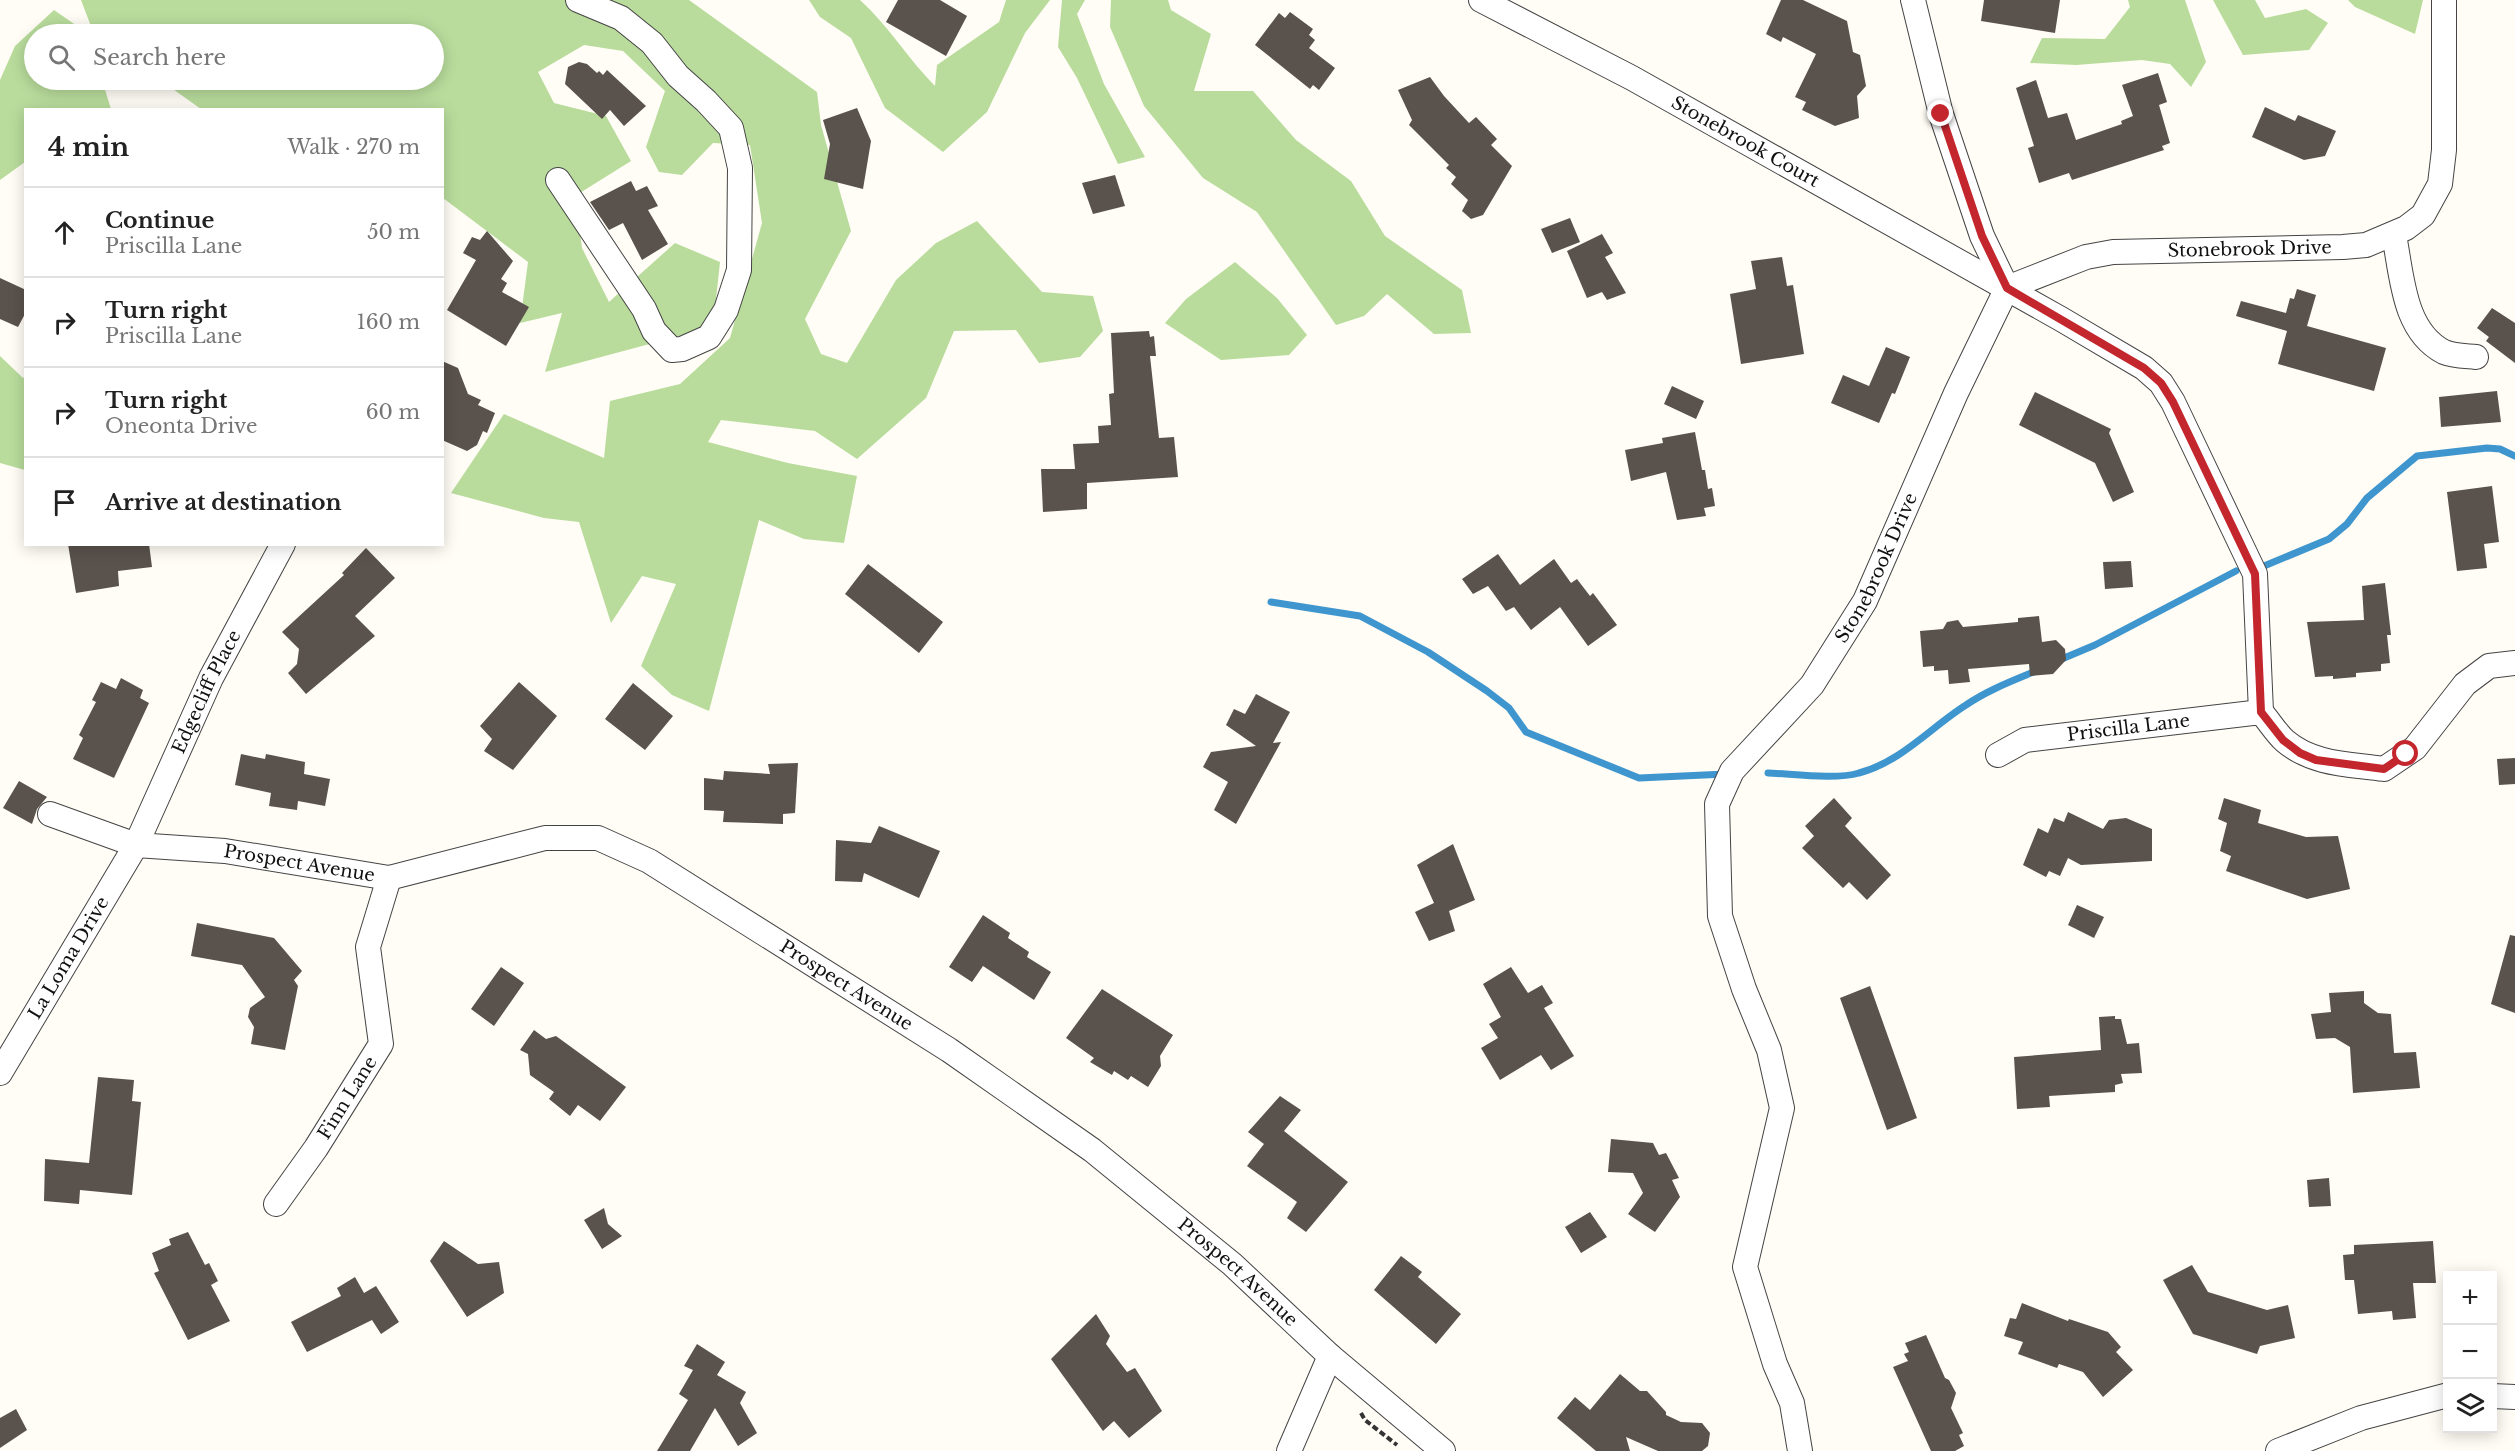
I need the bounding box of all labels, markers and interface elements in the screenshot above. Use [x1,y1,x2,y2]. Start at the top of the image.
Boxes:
search box [24,24,444,90]
icon: search [45,41,78,74]
text: Search here [93,44,226,71]
street label: Stonebrook Court [1667,91,1823,192]
route end [1927,100,1953,126]
text: 4 min [48,131,129,163]
text: Walk · 270 m [288,135,420,159]
text: Continue [105,207,214,234]
icon: ahead [48,216,81,249]
text: 50 m [367,220,420,244]
text: Priscilla Lane [105,234,242,258]
street label: Stonebrook Drive [2167,236,2332,262]
text: Turn right [105,297,227,324]
icon: right [48,306,81,339]
text: 160 m [357,310,420,334]
text: Priscilla Lane [105,324,242,348]
text: Turn right [105,387,227,414]
icon: right [48,396,81,429]
text: 60 m [366,400,420,424]
text: Oneonta Drive [105,414,257,438]
icon: arrive [48,486,81,519]
text: Arrive at destination [105,489,342,516]
street label: Stonebrook Drive [1830,490,1922,647]
street label: Edgecliff Place [167,626,246,757]
street label: Priscilla Lane [2066,710,2191,746]
route start [2392,740,2418,766]
street label: Prospect Avenue [222,840,377,887]
street label: La Loma Drive [24,893,114,1023]
street label: Prospect Avenue [776,935,917,1035]
street label: Finn Lane [313,1052,382,1144]
street label: Prospect Avenue [1173,1213,1302,1331]
map controls [2443,1271,2497,1433]
button: + [2443,1271,2497,1325]
button: − [2443,1325,2497,1379]
button: layers [2443,1379,2497,1433]

